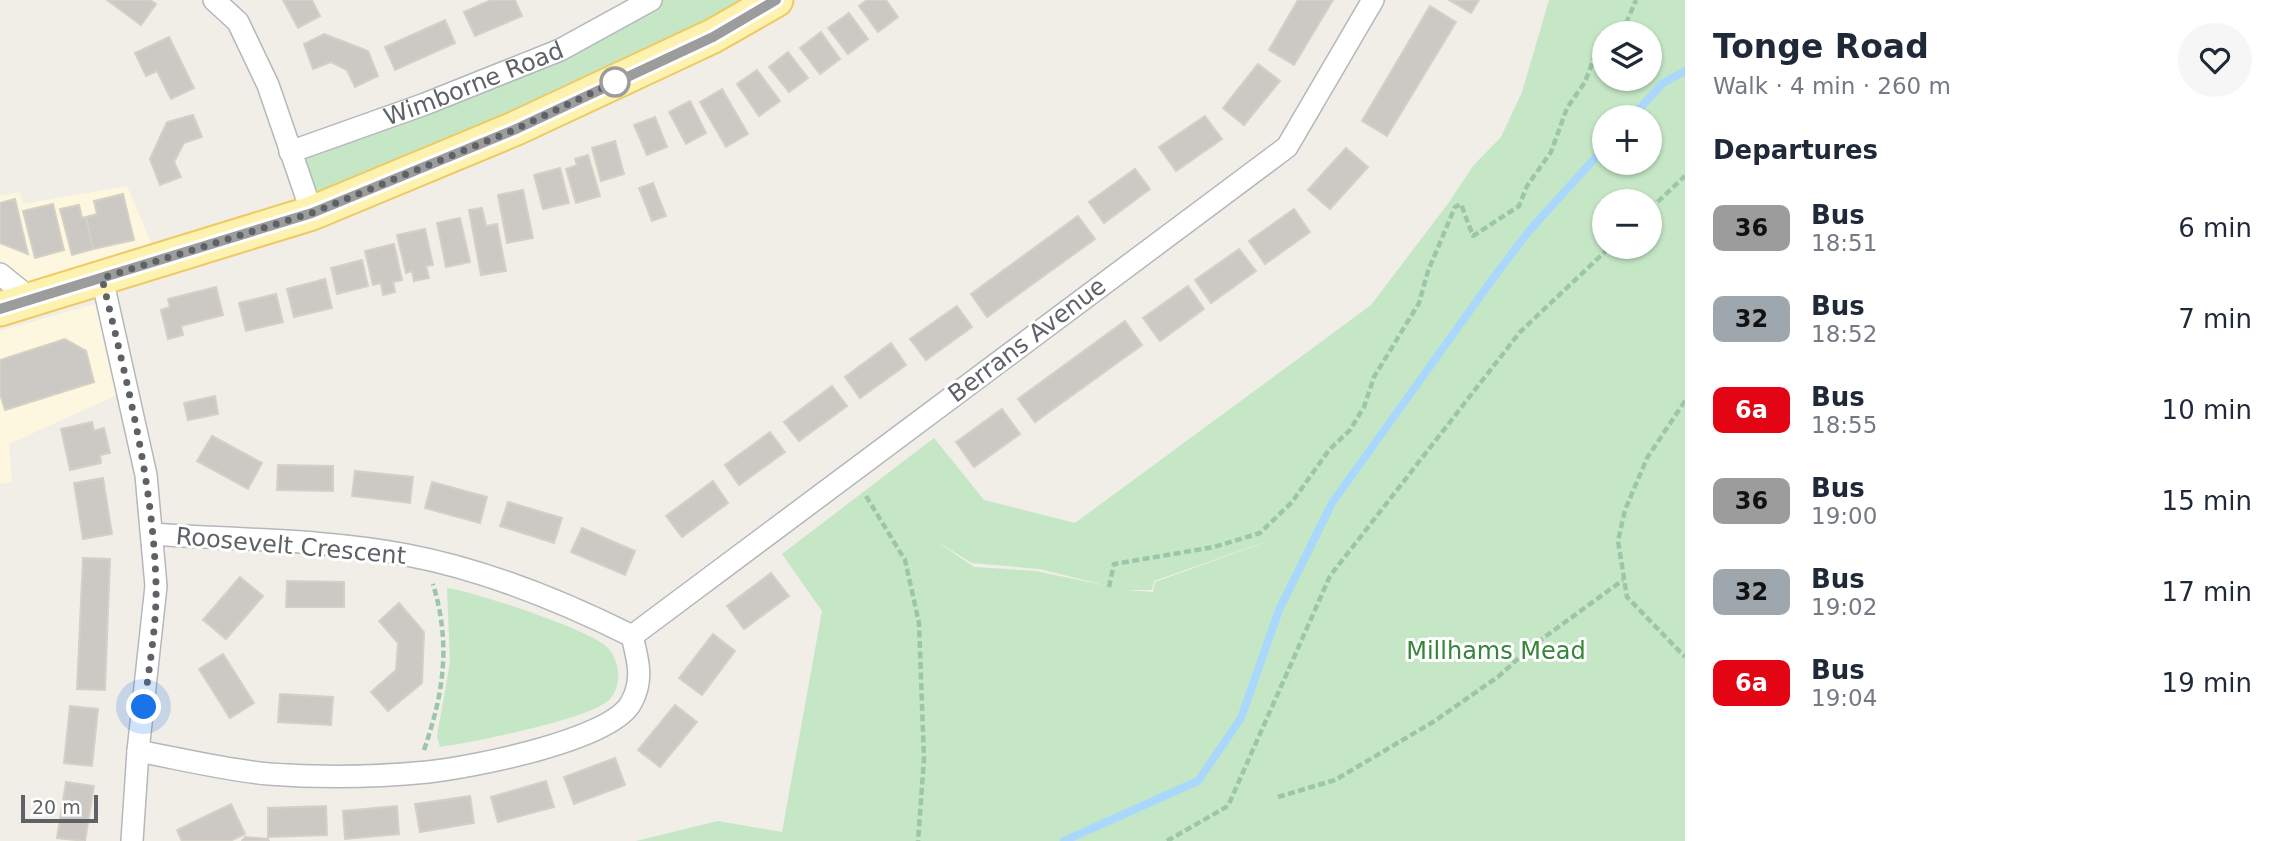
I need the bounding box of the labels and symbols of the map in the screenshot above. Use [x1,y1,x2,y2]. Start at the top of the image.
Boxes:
street label: Wimborne Road [380,36,568,131]
unlabelled marker [600,67,630,97]
street label: Berrans Avenue [943,272,1111,408]
street label: Roosevelt Crescent [175,522,407,570]
park label: Millhams Mead [1406,637,1586,665]
your location [126,689,161,724]
scale bar [21,792,98,824]

